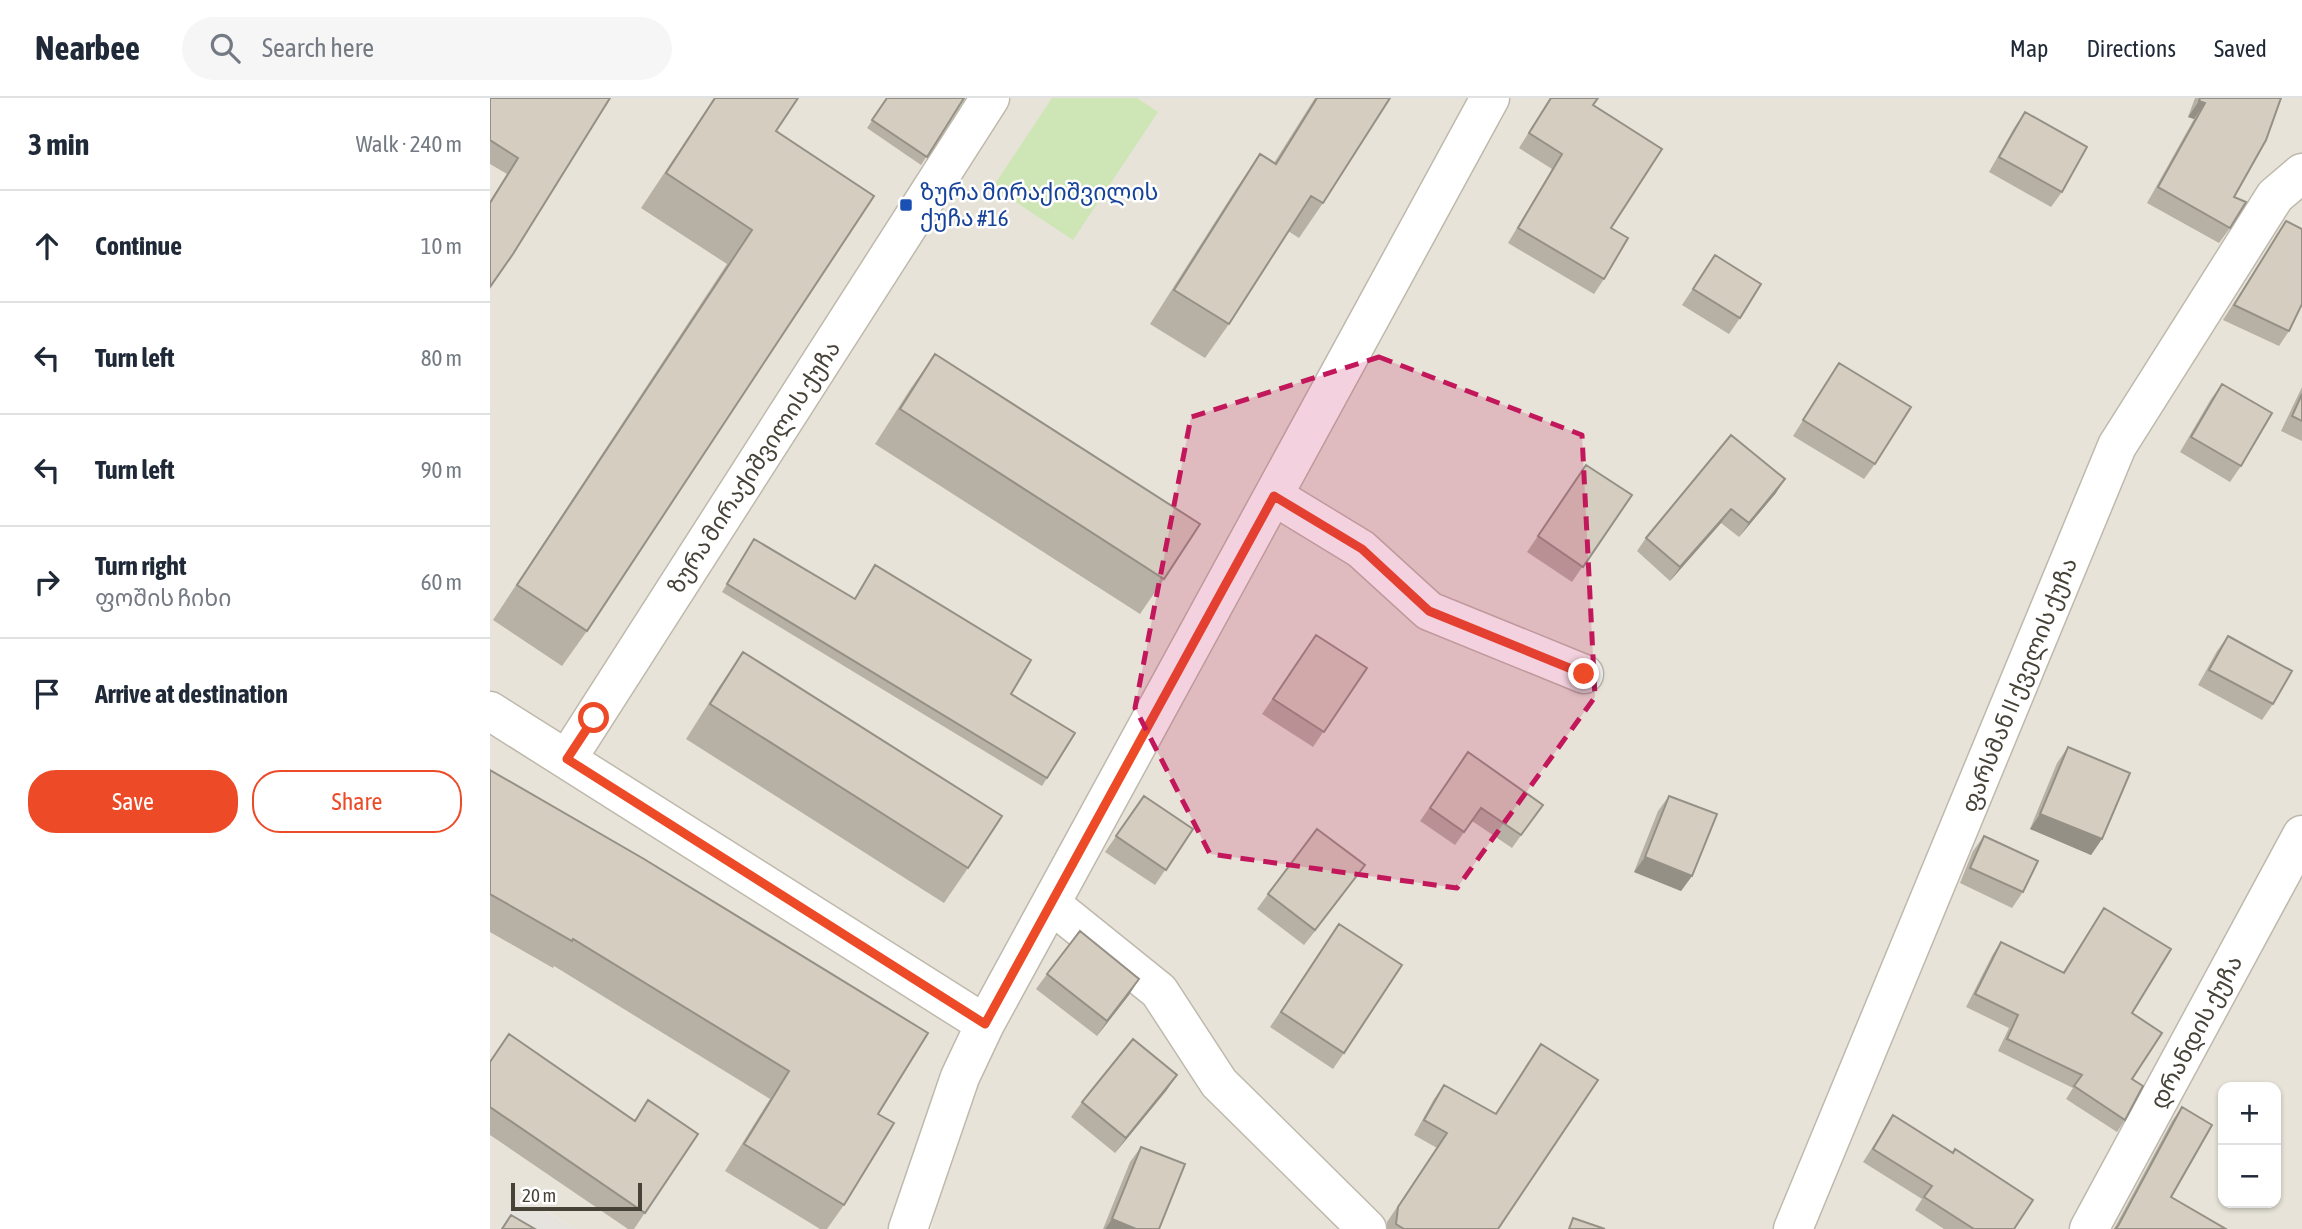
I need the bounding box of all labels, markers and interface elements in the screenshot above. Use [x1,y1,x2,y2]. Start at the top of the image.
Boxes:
search box [182,17,672,80]
text: Nearbee [35,29,140,67]
icon: search [206,29,244,67]
text: Search here [262,33,374,63]
text: Map [2010,35,2048,62]
text: Directions [2086,35,2176,62]
text: Saved [2214,35,2267,62]
text: 3 min [28,127,89,161]
text: Walk · 240 m [356,131,462,157]
place label: ზურა მირაქიშვილის ქუჩა #16 [920,179,1159,232]
marker: ზურა მირაქიშვილის ქუჩა #16 [898,197,914,213]
icon: ahead [28,227,66,265]
text: Continue [95,231,182,261]
text: 10 m [421,233,462,259]
street label: ზურა მირაქიშვილის ქუჩა [663,336,846,599]
icon: left [28,339,66,377]
text: Turn left [95,343,175,373]
text: 80 m [421,345,462,371]
icon: left [28,451,66,489]
text: Turn left [95,455,175,485]
text: 90 m [421,457,462,483]
text: Turn right [95,551,186,581]
street label: ფარსმან II ქველის ქუჩა [1956,554,2083,816]
icon: right [28,563,66,601]
text: 60 m [421,569,462,595]
text: ფოშის ჩიხი [95,585,231,611]
route end [1568,658,1599,689]
icon: arrive [28,675,66,713]
text: Arrive at destination [95,679,288,709]
route start [578,702,609,733]
button: Save [28,770,238,833]
button: Share [252,770,462,833]
street label: დრანდის ქუჩა [2145,951,2248,1113]
map controls [2218,1082,2281,1208]
button: + [2218,1082,2281,1145]
button: − [2218,1145,2281,1208]
scale bar [511,1180,642,1212]
text: 20 m [522,1184,556,1206]

